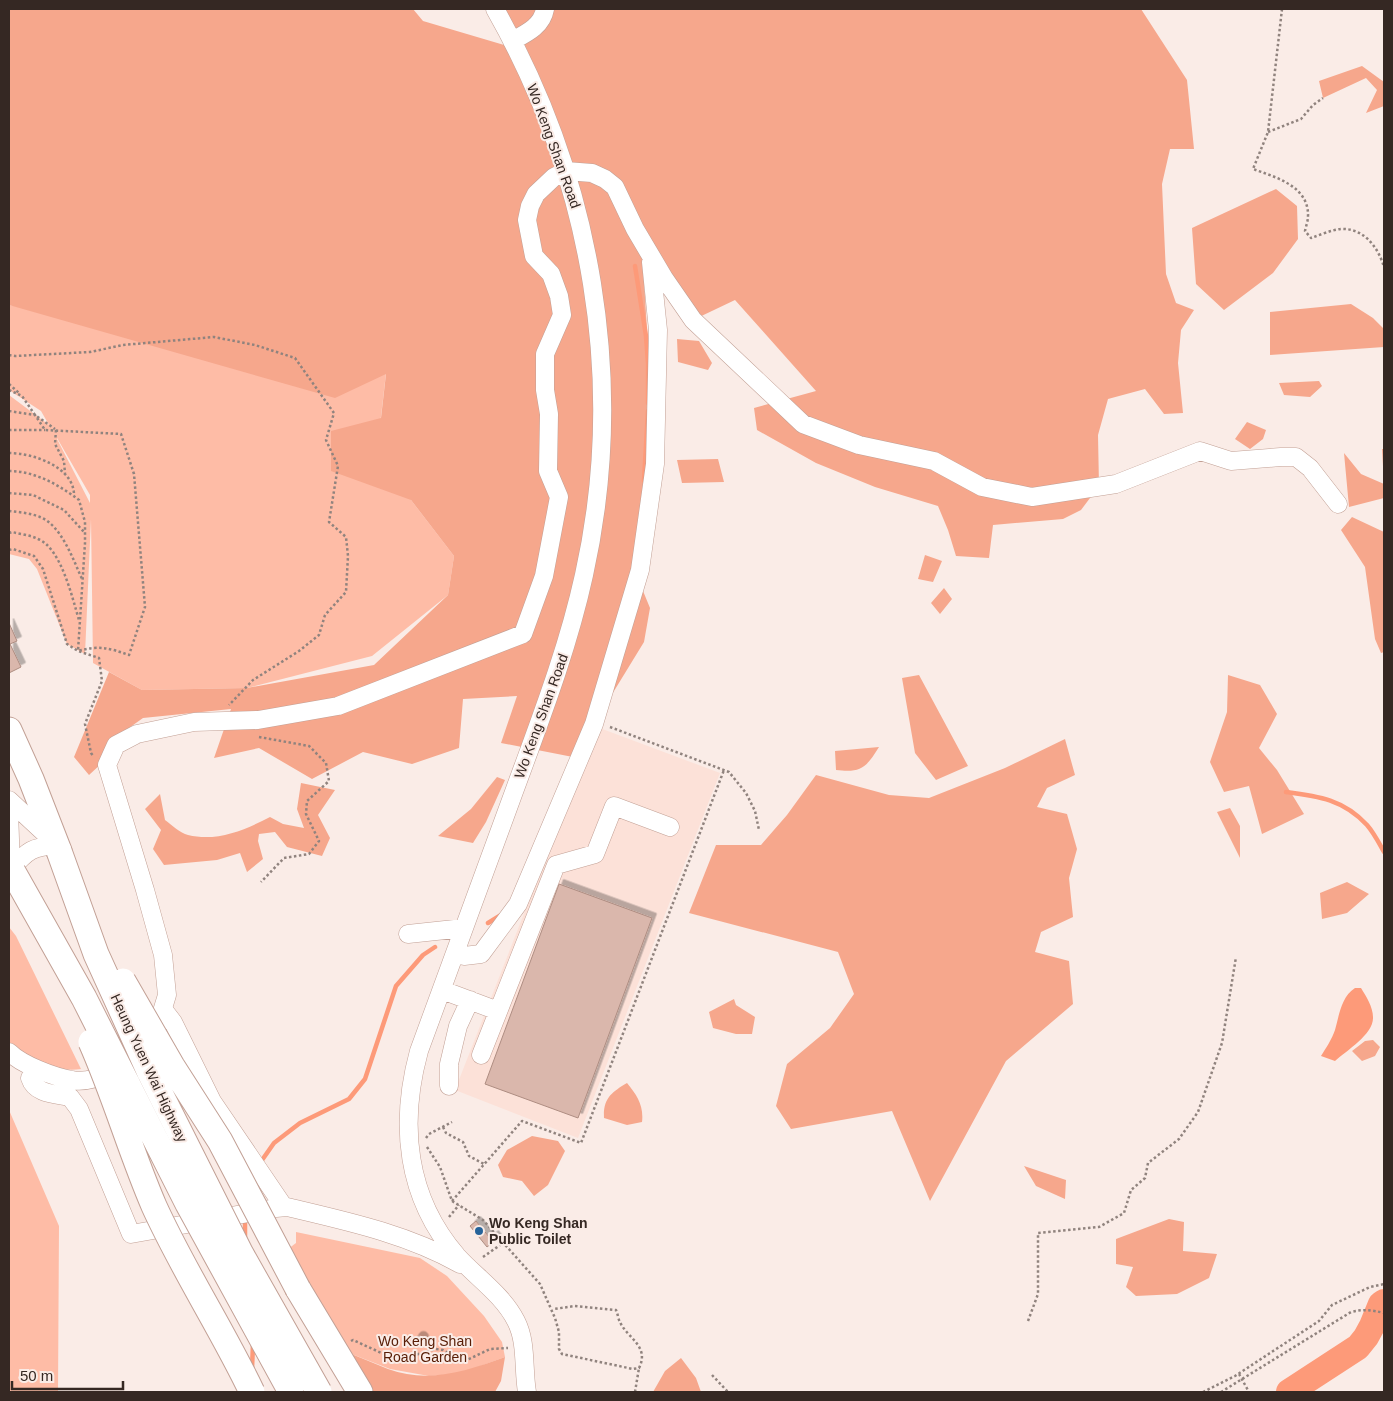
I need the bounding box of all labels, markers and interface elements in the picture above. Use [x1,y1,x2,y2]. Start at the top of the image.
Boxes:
street label: Wo Keng Shan Road [524,82,584,210]
street label: Wo Keng Shan Road [511,652,571,780]
street label: Heung Yuen Wai Highway [108,991,190,1145]
place label: Wo Keng Shan Public Toilet [489,1215,588,1247]
marker: Wo Keng Shan Public Toilet [473,1225,485,1237]
park label: Wo Keng Shan Road Garden [378,1333,472,1365]
scale bar [12,1358,124,1390]
text: 50 m [20,1367,53,1384]

